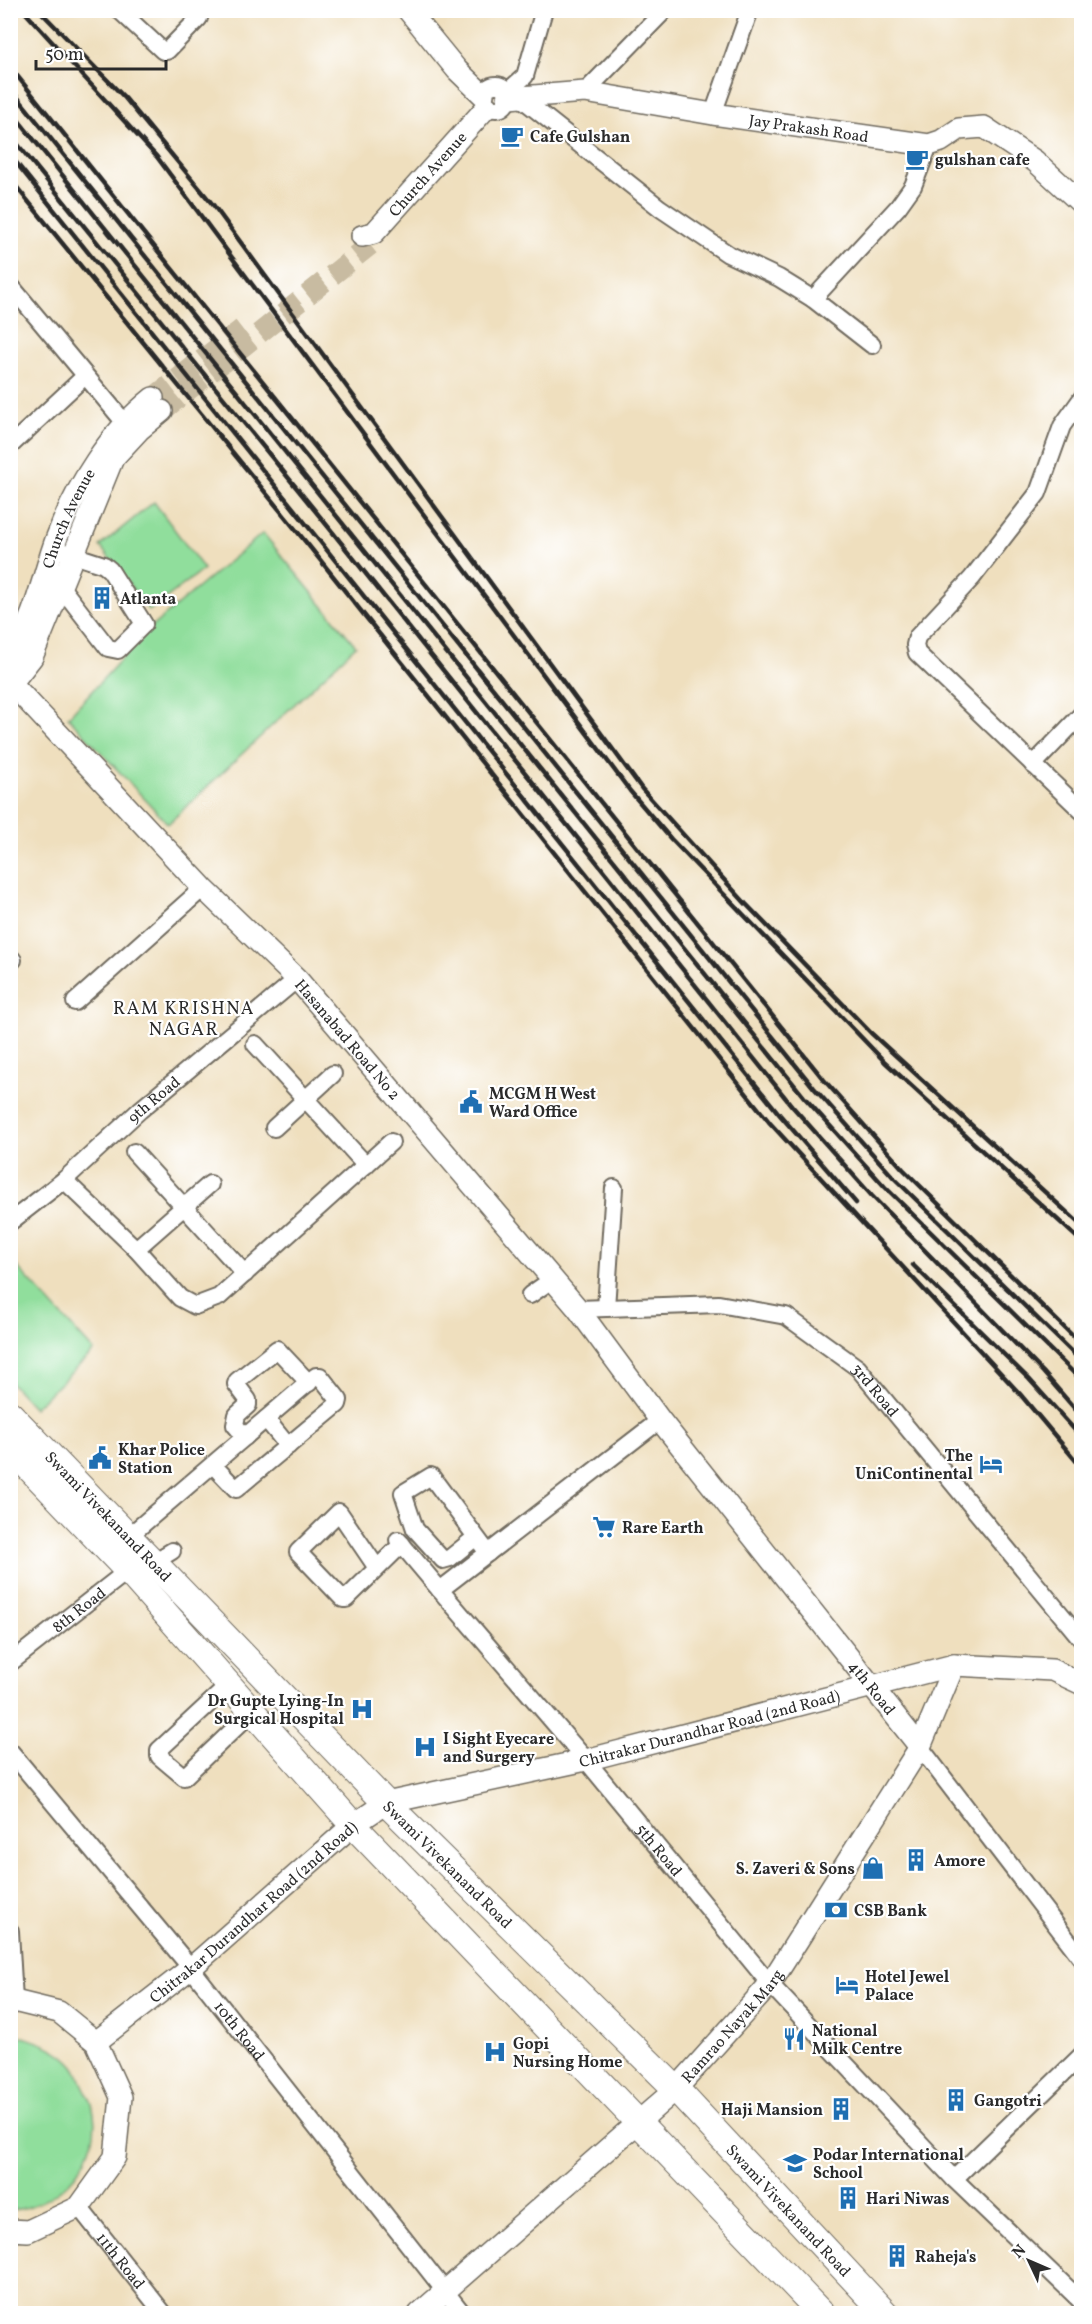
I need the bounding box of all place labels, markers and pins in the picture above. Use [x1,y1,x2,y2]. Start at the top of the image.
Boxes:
cafe icon: Cafe Gulshan [499,123,525,149]
place label: Cafe Gulshan [530,127,631,149]
cafe icon: gulshan cafe [904,146,930,172]
place label: gulshan cafe [935,150,1030,172]
building icon: Atlanta [89,585,115,611]
place label: Atlanta [120,589,177,611]
place label: MCGM H West Ward Office [489,1084,596,1124]
public building icon: MCGM H West Ward Office [458,1089,484,1115]
place label: Khar Police Station [118,1440,205,1480]
public building icon: Khar Police Station [87,1445,113,1471]
place label: The UniContinental [855,1446,974,1486]
hotel icon: The UniContinental [978,1451,1004,1477]
supermarket icon: Rare Earth [591,1514,617,1540]
place label: Rare Earth [622,1518,704,1540]
place label: Dr Gupte Lying-In Surgical Hospital [207,1691,345,1731]
hospital icon: Dr Gupte Lying-In Surgical Hospital [349,1696,375,1722]
place label: I Sight Eyecare and Surgery [443,1729,554,1769]
hospital icon: I Sight Eyecare and Surgery [412,1734,438,1760]
building icon: Amore [903,1847,929,1873]
place label: Amore [934,1851,985,1873]
shop icon: S. Zaveri & Sons [860,1855,886,1881]
place label: S. Zaveri & Sons [736,1859,855,1881]
bank icon: CSB Bank [823,1897,849,1923]
place label: CSB Bank [854,1901,927,1923]
place label: Hotel Jewel Palace [865,1967,950,2007]
hotel icon: Hotel Jewel Palace [834,1972,860,1998]
place label: National Milk Centre [812,2021,902,2061]
restaurant icon: National Milk Centre [781,2026,807,2052]
place label: Gopi Nursing Home [513,2034,622,2074]
hospital icon: Gopi Nursing Home [482,2039,508,2065]
building icon: Gangotri [943,2087,969,2113]
place label: Gangotri [974,2091,1042,2113]
building icon: Haji Mansion [828,2096,854,2122]
place label: Haji Mansion [721,2100,823,2122]
place label: Podar International School [813,2145,964,2185]
school or university icon: Podar International School [782,2150,808,2176]
building icon: Hari Niwas [835,2185,861,2211]
place label: Hari Niwas [866,2189,949,2211]
building icon: Raheja's [884,2243,910,2269]
place label: Raheja's [915,2247,977,2269]

